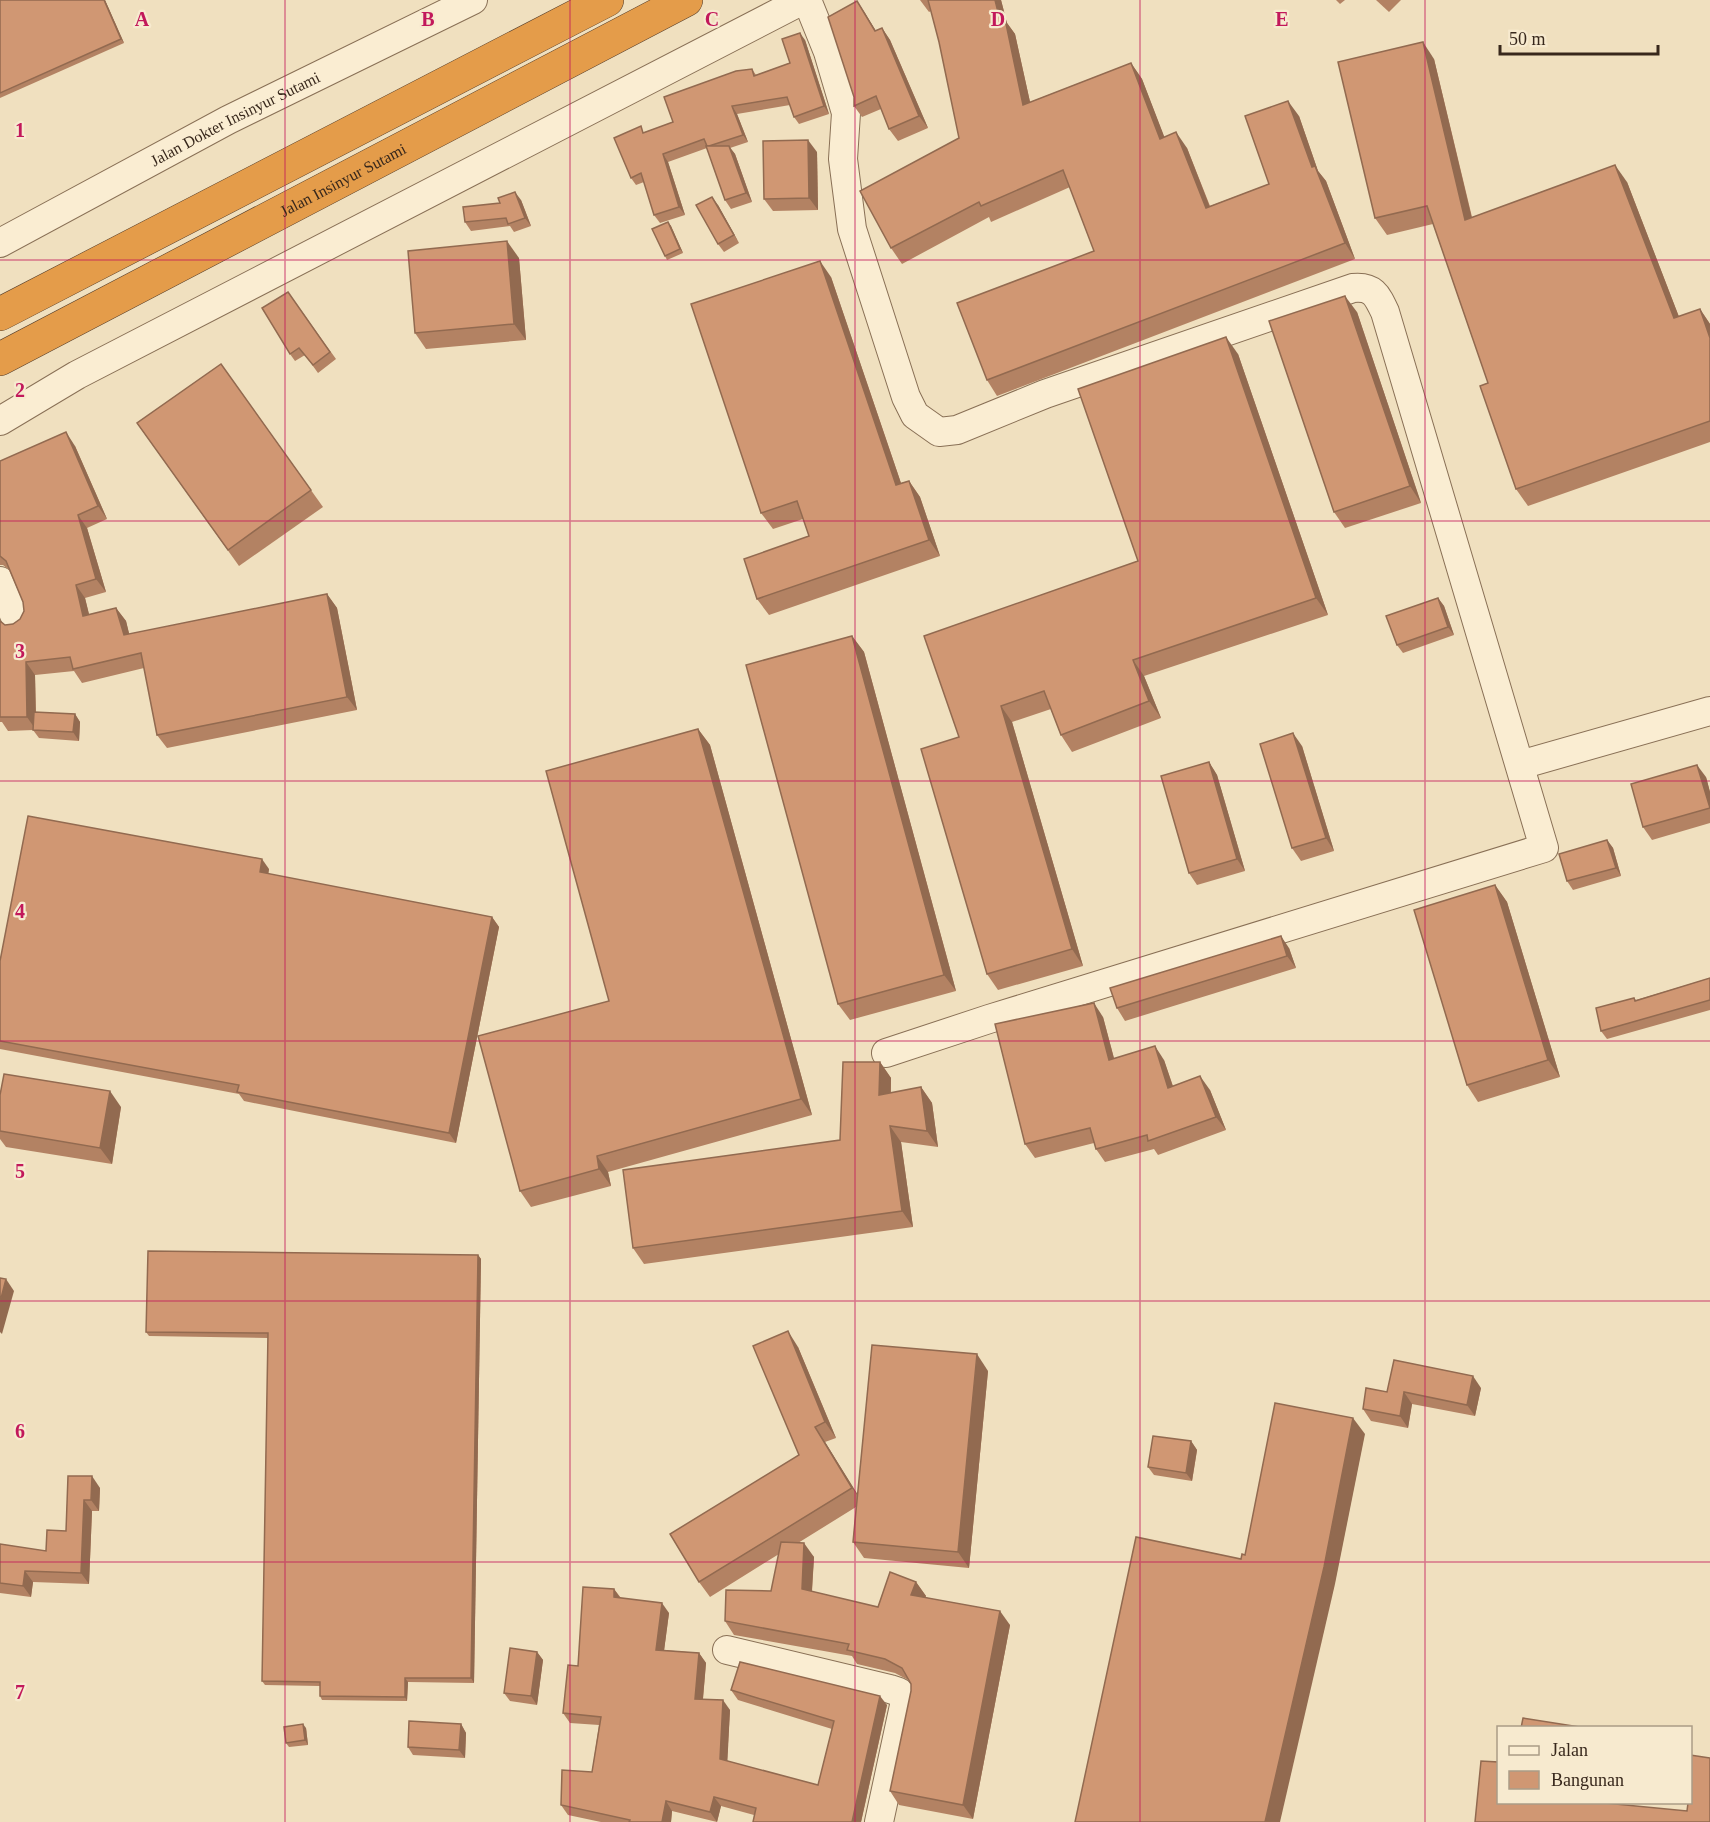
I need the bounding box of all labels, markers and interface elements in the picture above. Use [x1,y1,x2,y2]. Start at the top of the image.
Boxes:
text: A [135,8,150,30]
text: B [421,8,435,30]
text: C [705,8,719,30]
text: D [991,8,1005,30]
text: E [1275,8,1289,30]
scale bar [1500,18,1658,56]
text: 50 m [1509,29,1546,49]
street label: Jalan Dokter Insinyur Sutami [147,68,323,169]
text: 1 [15,119,25,141]
street label: Jalan Insinyur Sutami [277,139,409,219]
text: 2 [15,379,25,401]
text: 3 [15,640,25,662]
text: 4 [15,900,25,922]
text: 5 [15,1160,25,1182]
text: 6 [15,1420,25,1442]
text: 7 [15,1681,25,1703]
legend [1497,1726,1692,1804]
text: Jalan [1551,1740,1588,1760]
text: Bangunan [1551,1770,1624,1790]

